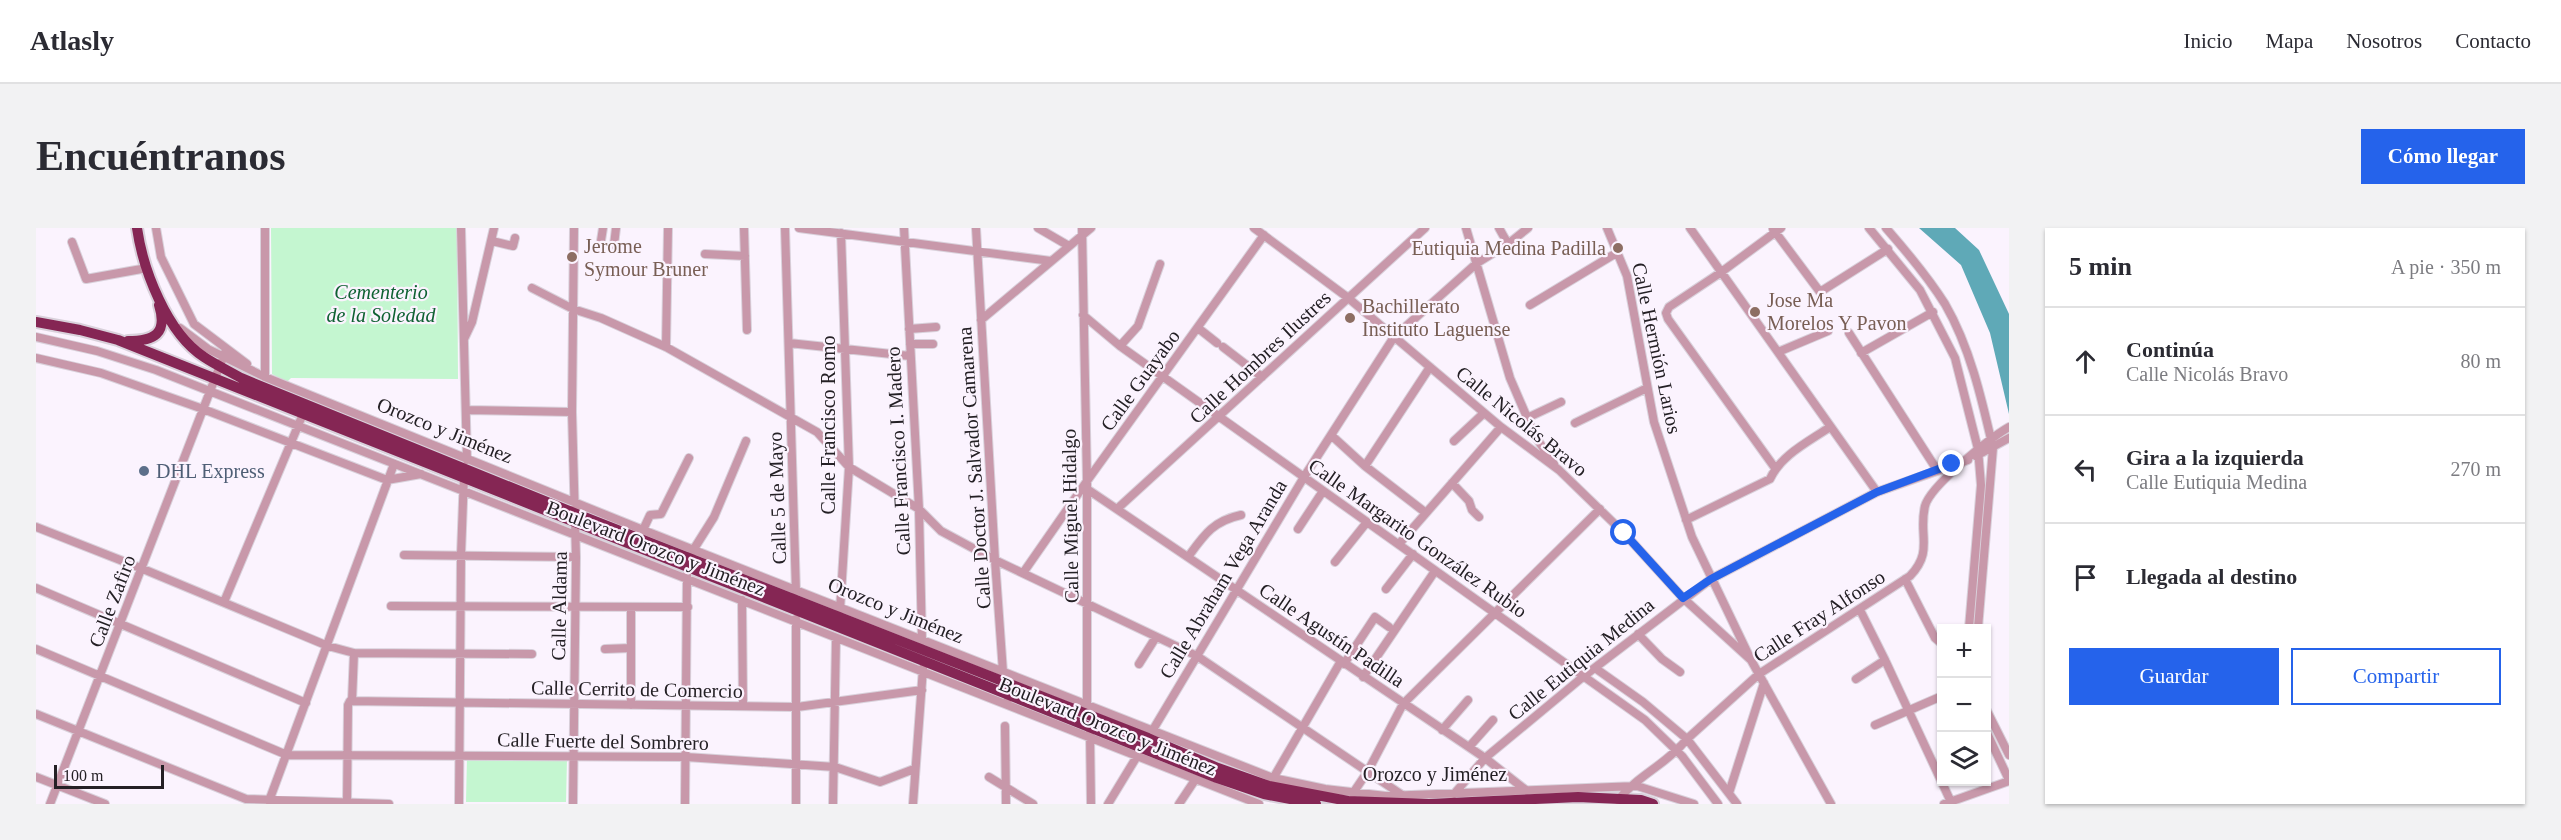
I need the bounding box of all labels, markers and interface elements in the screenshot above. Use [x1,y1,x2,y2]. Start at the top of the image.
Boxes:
text: Atlasly [30,25,114,56]
text: Inicio [2184,29,2233,53]
text: Mapa [2266,29,2313,53]
text: Nosotros [2346,29,2422,53]
text: Contacto [2455,29,2531,53]
button: Cómo llegar [2361,129,2525,184]
text: Encuéntranos [36,133,286,179]
place label: Jerome Symour Bruner [584,235,708,281]
place label: Eutiquia Medina Padilla [1412,237,1606,260]
marker: Eutiquia Medina Padilla [1611,241,1625,255]
marker: Jerome Symour Bruner [565,250,579,264]
text: 5 min [2069,252,2132,281]
text: A pie · 350 m [2391,256,2501,278]
street label: Calle Hermión Larios [1628,260,1686,436]
park label: Cementerio de la Soledad [327,281,436,326]
street label: Calle Hombres Ilustres [1185,286,1335,428]
place label: Jose Ma Morelos Y Pavon [1767,289,1907,334]
place label: Bachillerato Instituto Laguense [1362,295,1510,341]
marker: Jose Ma Morelos Y Pavon [1748,305,1762,319]
marker: Bachillerato Instituto Laguense [1343,311,1357,325]
street label: Calle Guayabo [1096,325,1185,435]
street label: Calle Doctor J. Salvador Camarena [953,326,995,610]
street label: Calle Francisco Romo [817,336,839,514]
text: Continúa [2126,337,2214,362]
icon: ahead [2069,345,2102,378]
street label: Calle Francisco I. Madero [882,346,914,556]
text: 80 m [2460,350,2501,372]
street label: Calle Nicolás Bravo [1452,361,1592,481]
text: Calle Nicolás Bravo [2126,363,2288,385]
street label: Orozco y Jiménez [374,393,516,468]
street label: Calle Miguel Hidalgo [1057,429,1084,603]
street label: Calle 5 de Mayo [764,431,791,565]
text: Gira a la izquierda [2126,445,2304,470]
route end [1938,450,1964,476]
icon: left [2069,453,2102,486]
street label: Calle Margarito González Rubio [1304,454,1531,623]
text: 270 m [2450,458,2501,480]
place label: DHL Express [156,460,265,483]
marker: DHL Express [137,464,151,478]
text: Calle Eutiquia Medina [2126,471,2307,493]
street label: Calle Abraham Vega Aranda [1155,476,1292,683]
street label: Boulevard Orozco y Jiménez [543,496,769,601]
route start [1610,519,1636,545]
street label: Calle Aldama [547,551,571,661]
street label: Calle Zafiro [84,552,140,650]
icon: arrive [2069,561,2102,594]
text: Llegada al destino [2126,564,2297,589]
street label: Calle Fray Alfonso [1749,565,1889,668]
street label: Orozco y Jiménez [825,573,967,648]
street label: Calle Agustín Padilla [1255,578,1409,693]
street label: Calle Eutiquia Medina [1504,593,1659,725]
map controls [1937,624,1991,786]
button: + [1937,624,1991,678]
button: Guardar [2069,648,2279,705]
button: Compartir [2291,648,2501,705]
street label: Boulevard Orozco y Jiménez [996,672,1220,781]
street label: Calle Cerrito de Comercio [531,676,743,702]
button: − [1937,678,1991,732]
street label: Calle Fuerte del Sombrero [497,728,709,754]
button: layers [1937,732,1991,786]
scale bar [54,762,164,790]
street label: Orozco y Jiménez [1363,763,1507,786]
text: 100 m [63,767,103,784]

